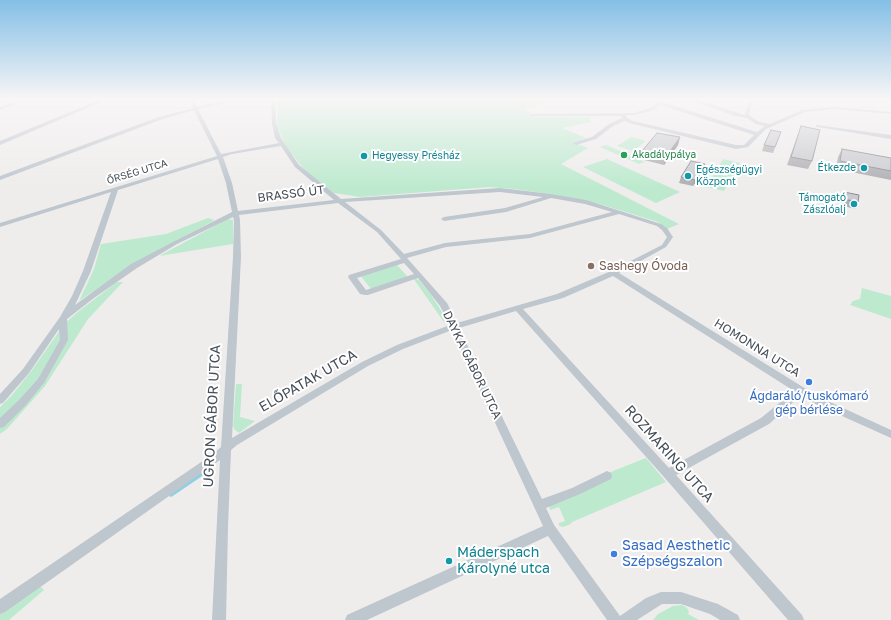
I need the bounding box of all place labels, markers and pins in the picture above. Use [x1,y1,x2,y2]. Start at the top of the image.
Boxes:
place label: Akadálypálya [632,149,696,161]
place label: Hegyessy Présház [372,150,460,162]
marker: Akadálypálya [619,150,629,160]
marker: Hegyessy Présház [359,151,369,161]
place label: Étkezde [818,162,856,174]
marker: Étkezde [859,163,869,173]
place label: Egészségügyi Központ [696,164,762,188]
marker: Egészségügyi Központ [683,171,693,181]
place label: Támogató Zászlóalj [799,192,846,216]
marker: Támogató Zászlóalj [849,199,859,209]
place label: Sashegy Óvoda [599,259,688,273]
marker: Sashegy Óvoda [586,261,596,271]
marker: Ágdaráló/tuskómaró gép bérlése [804,377,814,387]
place label: Ágdaráló/tuskómaró gép bérlése [750,389,868,417]
place label: Sasad Aesthetic Szépségszalon [622,538,730,570]
place label: Máderspach Károlyné utca [457,545,550,578]
marker: Sasad Aesthetic Szépségszalon [609,549,619,559]
marker: Máderspach Károlyné utca [444,556,454,566]

